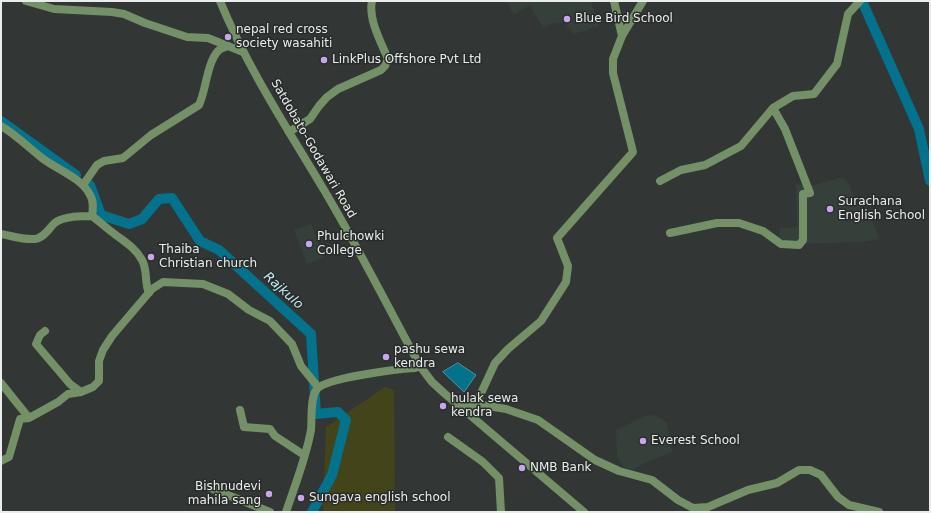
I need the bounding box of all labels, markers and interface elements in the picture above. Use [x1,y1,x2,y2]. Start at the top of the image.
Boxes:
place label: Blue Bird School [575,12,673,26]
marker: Blue Bird School [562,14,572,24]
place label: nepal red cross society wasahiti [236,23,332,51]
marker: nepal red cross society wasahiti [223,32,233,42]
place label: LinkPlus Offshore Pvt Ltd [332,53,481,67]
marker: LinkPlus Offshore Pvt Ltd [319,55,329,65]
street label: Satdobato-Godawari Road [267,77,359,221]
place label: Surachana English School [838,195,925,223]
marker: Surachana English School [825,204,835,214]
place label: Phulchowki College [317,230,384,258]
marker: Phulchowki College [304,239,314,249]
place label: Thaiba Christian church [159,243,257,271]
marker: Thaiba Christian church [146,252,156,262]
water label: Rajkulo [260,269,306,313]
place label: pashu sewa kendra [394,343,465,371]
marker: pashu sewa kendra [381,352,391,362]
place label: hulak sewa kendra [451,392,518,420]
marker: hulak sewa kendra [438,401,448,411]
place label: Everest School [651,434,740,448]
marker: Everest School [638,436,648,446]
place label: NMB Bank [530,461,592,475]
marker: NMB Bank [517,463,527,473]
place label: Bishnudevi mahila sang [188,480,261,508]
marker: Bishnudevi mahila sang [264,489,274,499]
place label: Sungava english school [309,491,450,505]
marker: Sungava english school [296,493,306,503]

